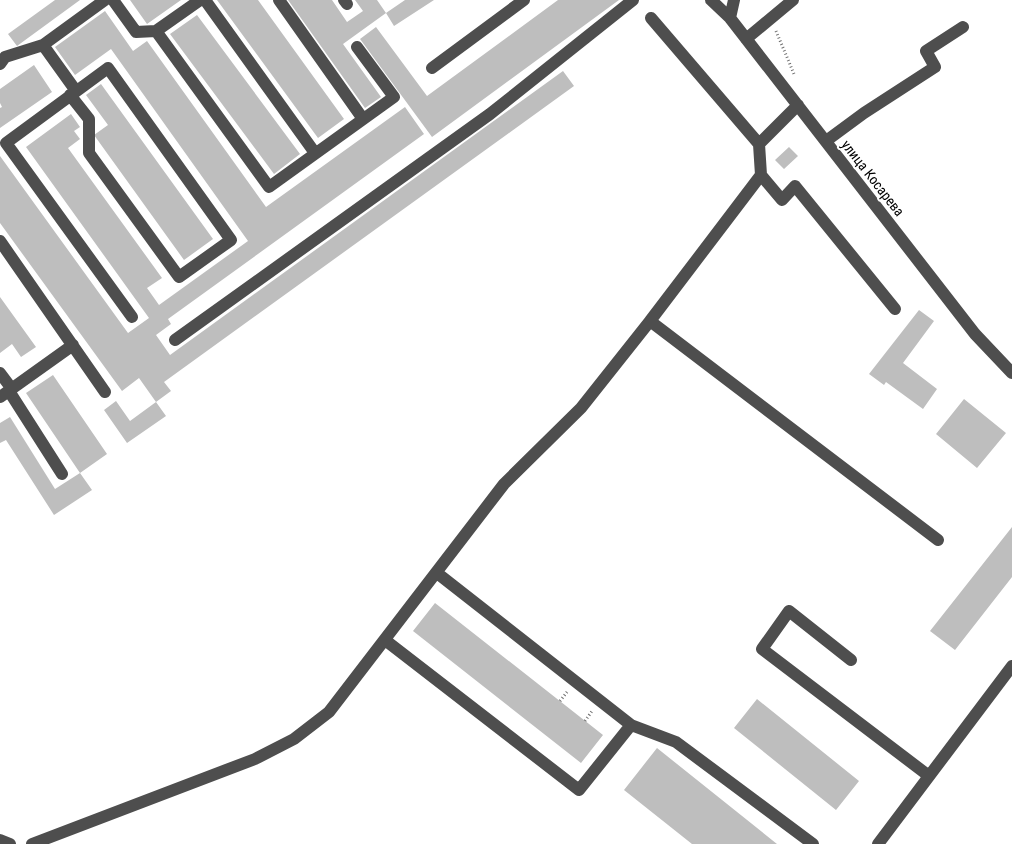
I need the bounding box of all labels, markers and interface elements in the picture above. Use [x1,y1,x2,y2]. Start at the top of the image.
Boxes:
street label: улица Косарева [838,137,908,219]

